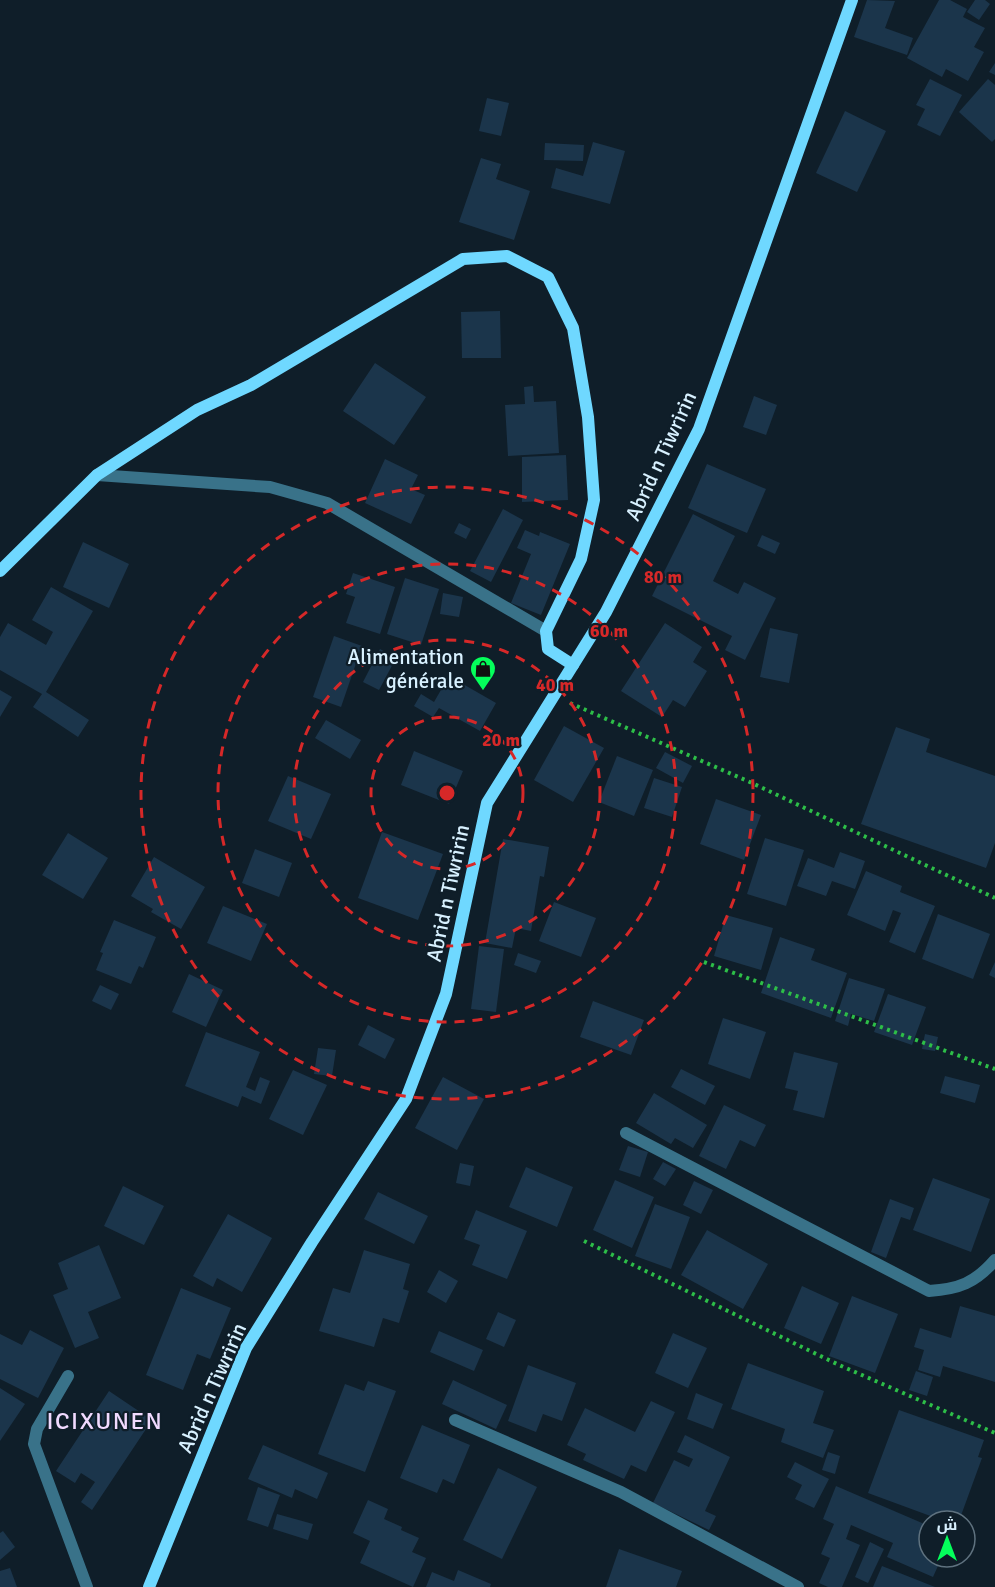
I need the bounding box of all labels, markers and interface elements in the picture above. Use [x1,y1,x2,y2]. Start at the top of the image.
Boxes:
street label: Abrid n Tiwririn [620,387,702,525]
text: 80 m [644,566,682,588]
text: 60 m [590,620,628,642]
place label: Alimentation générale [348,644,464,694]
shop icon: Alimentation générale [468,654,498,692]
text: 40 m [536,674,574,696]
text: 20 m [482,729,520,751]
centre of rings [437,783,457,803]
street label: Abrid n Tiwririn [421,822,475,964]
street label: Abrid n Tiwririn [172,1319,252,1457]
district label: ICIXUNEN [47,1406,163,1436]
north arrow [917,1509,977,1569]
text: ش [937,1515,957,1535]

